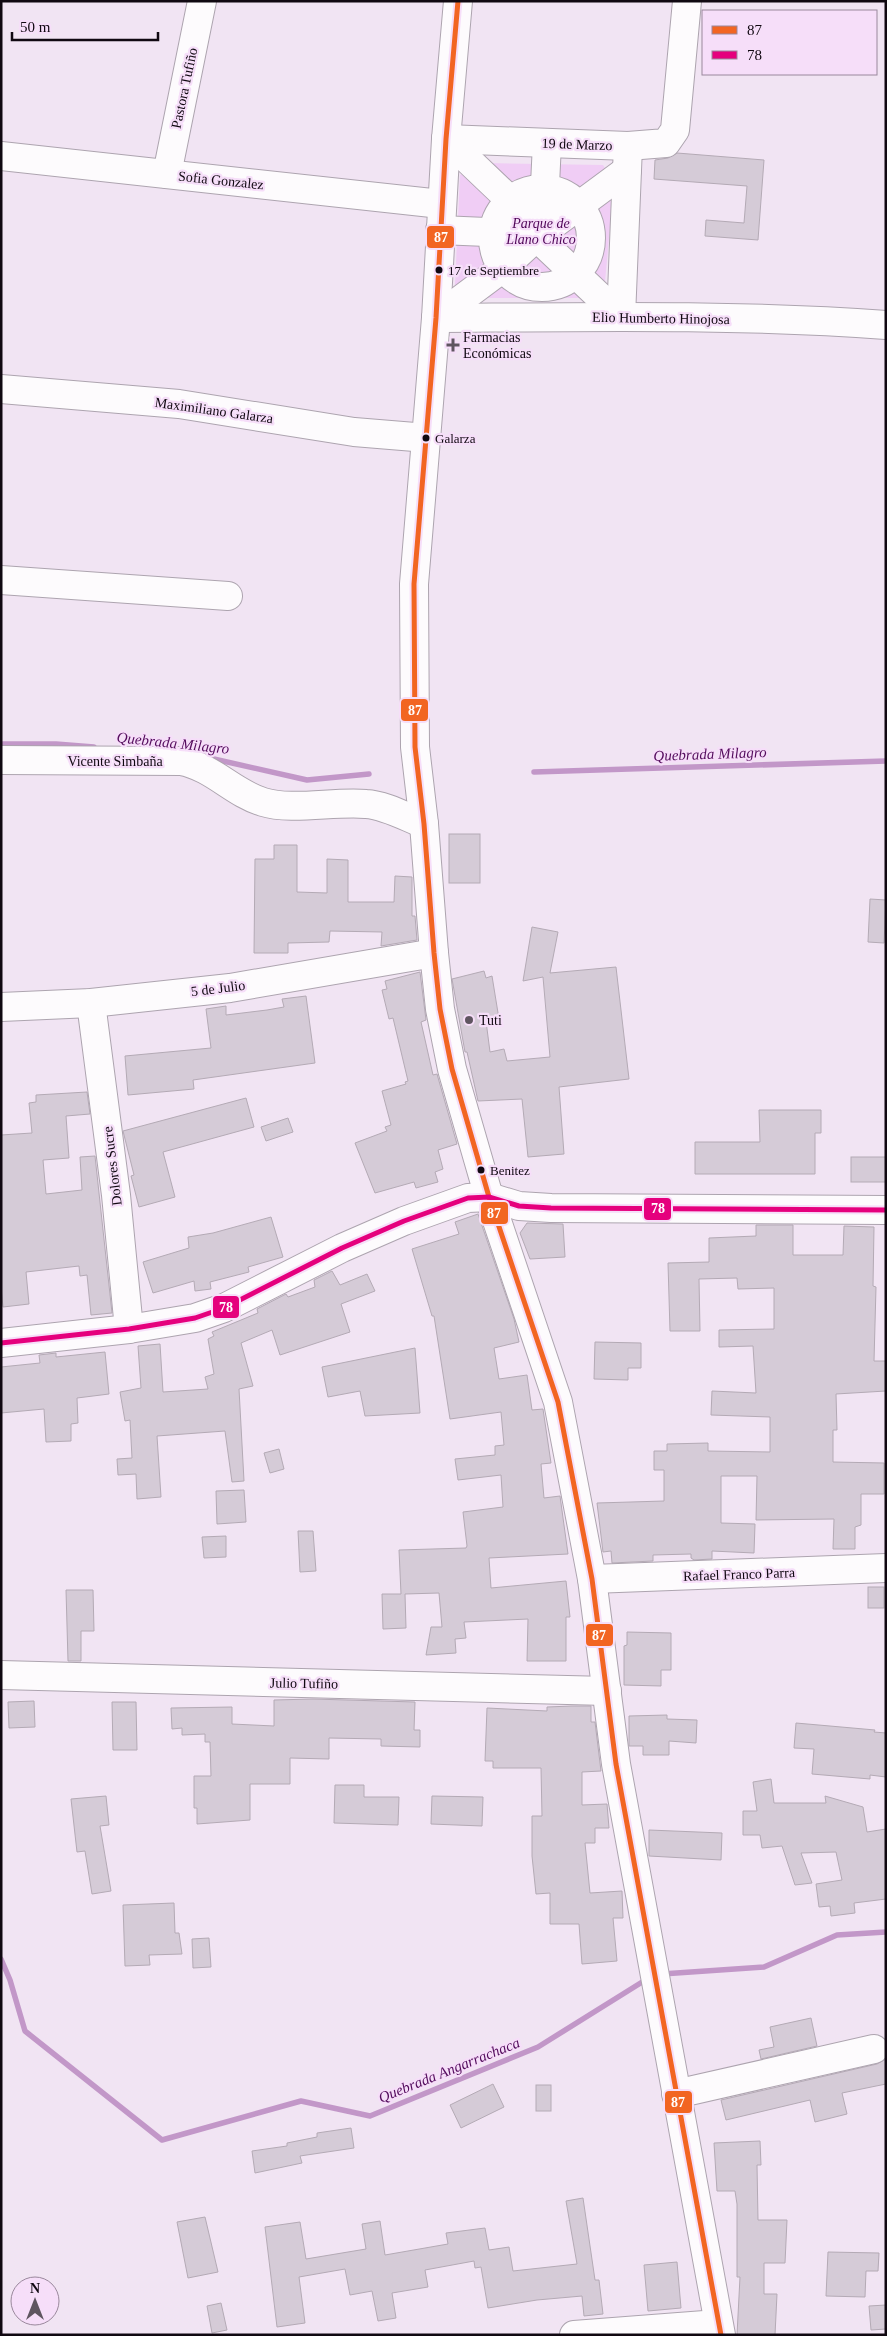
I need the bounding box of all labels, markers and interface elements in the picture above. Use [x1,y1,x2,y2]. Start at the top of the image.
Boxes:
scale bar [12,10,159,42]
legend [702,10,877,75]
text: 50 m [20,19,51,35]
text: 87 [747,22,763,38]
street label: Pastora Tufiño [169,46,200,130]
text: 78 [747,47,762,63]
street label: 19 de Marzo [541,136,613,153]
street label: Sofia Gonzalez [177,169,264,192]
park label: Parque de Llano Chico [505,216,576,247]
line badge: 87 [426,225,455,249]
text: 87 [434,230,448,245]
place label: 17 de Septiembre [448,263,539,278]
marker: 17 de Septiembre [434,265,444,275]
street label: Elio Humberto Hinojosa [592,310,731,327]
place label: Farmacias Económicas [463,330,531,361]
marker: Farmacias Económicas [447,339,459,351]
street label: Maximiliano Galarza [154,395,275,426]
place label: Galarza [435,431,476,446]
marker: Galarza [421,433,431,443]
line badge: 87 [400,698,429,722]
text: 87 [408,703,422,718]
water label: Quebrada Milagro [116,729,231,757]
water label: Quebrada Milagro [653,744,767,764]
street label: Vicente Simbaña [67,754,163,769]
street label: 5 de Julio [190,978,246,999]
place label: Tuti [479,1013,502,1028]
marker: Tuti [463,1014,475,1026]
street label: Dolores Sucre [100,1125,125,1206]
place label: Benitez [490,1163,530,1178]
marker: Benitez [476,1165,486,1175]
line badge: 78 [643,1197,672,1221]
line badge: 87 [480,1201,509,1225]
text: 78 [651,1201,665,1216]
text: 87 [487,1206,501,1221]
line badge: 78 [212,1295,240,1319]
text: 78 [219,1300,233,1315]
street label: Rafael Franco Parra [683,1565,796,1584]
line badge: 87 [585,1623,614,1647]
text: 87 [592,1628,606,1643]
street label: Julio Tufiño [270,1675,338,1692]
water label: Quebrada Angarrachaca [376,2034,522,2106]
line badge: 87 [664,2090,693,2114]
text: 87 [671,2095,685,2110]
north arrow [10,2276,60,2326]
text: N [30,2281,40,2296]

